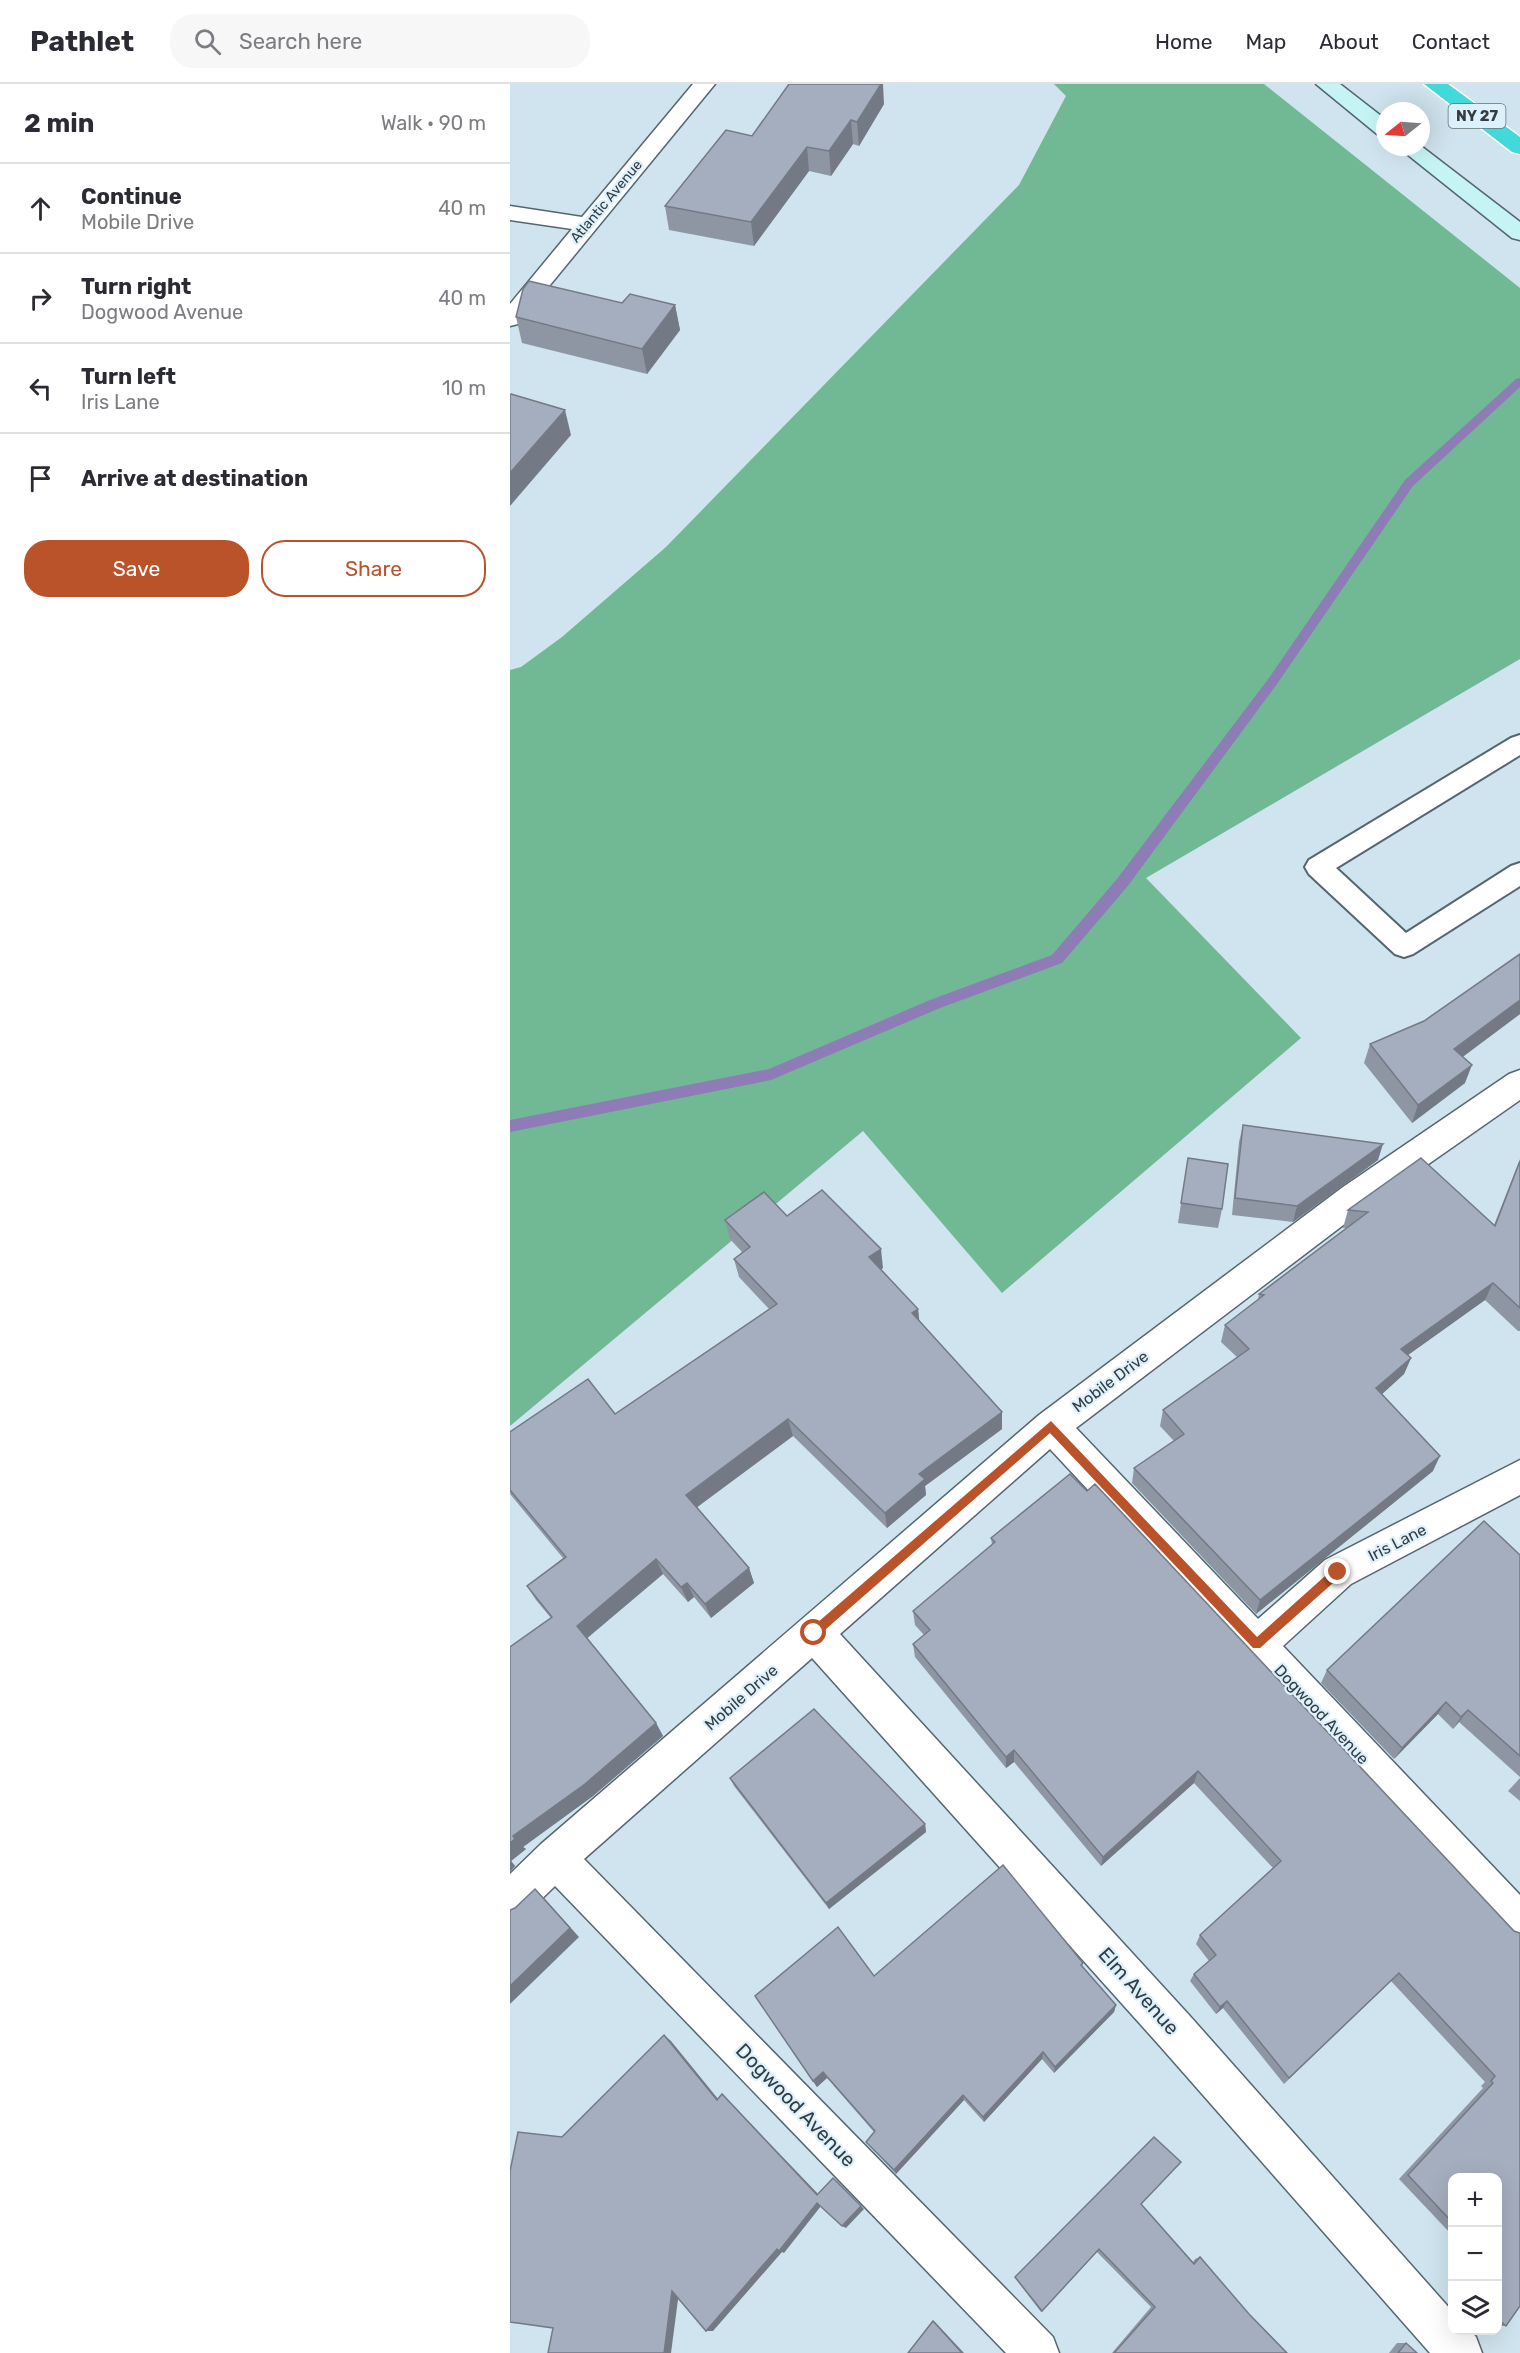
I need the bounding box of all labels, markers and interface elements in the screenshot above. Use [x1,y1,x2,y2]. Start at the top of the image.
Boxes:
search box [170,14,590,68]
text: Pathlet [30,25,134,58]
icon: search [191,25,224,58]
text: Search here [239,28,362,55]
text: Home [1155,29,1212,54]
text: Map [1245,29,1286,54]
text: About [1319,29,1379,54]
text: Contact [1412,29,1490,54]
north arrow [1376,102,1430,156]
road number: NY 27 [1448,104,1506,128]
text: 2 min [24,108,94,139]
text: Walk · 90 m [381,111,486,135]
street label: Atlantic Avenue [567,156,646,246]
text: Continue [81,183,182,210]
icon: ahead [24,192,57,225]
text: 40 m [438,196,486,220]
text: Mobile Drive [81,210,194,234]
text: Turn right [81,273,191,300]
icon: right [24,282,57,315]
text: 40 m [438,286,486,310]
text: Dogwood Avenue [81,300,243,324]
text: Turn left [81,363,176,390]
icon: left [24,372,57,405]
text: 10 m [442,376,486,400]
text: Iris Lane [81,390,160,414]
icon: arrive [24,462,57,495]
text: Arrive at destination [81,465,308,492]
button: Save [24,540,249,597]
button: Share [261,540,486,597]
street label: Mobile Drive [1068,1347,1152,1416]
street label: Iris Lane [1365,1520,1430,1565]
route end [1324,1558,1350,1584]
route start [800,1619,826,1645]
street label: Mobile Drive [701,1660,782,1734]
street label: Dogwood Avenue [1270,1660,1373,1768]
street label: Elm Avenue [1094,1942,1184,2040]
street label: Dogwood Avenue [731,2038,861,2172]
map controls [1448,2173,1502,2335]
button: + [1448,2173,1502,2227]
button: − [1448,2227,1502,2281]
button: layers [1448,2281,1502,2335]

